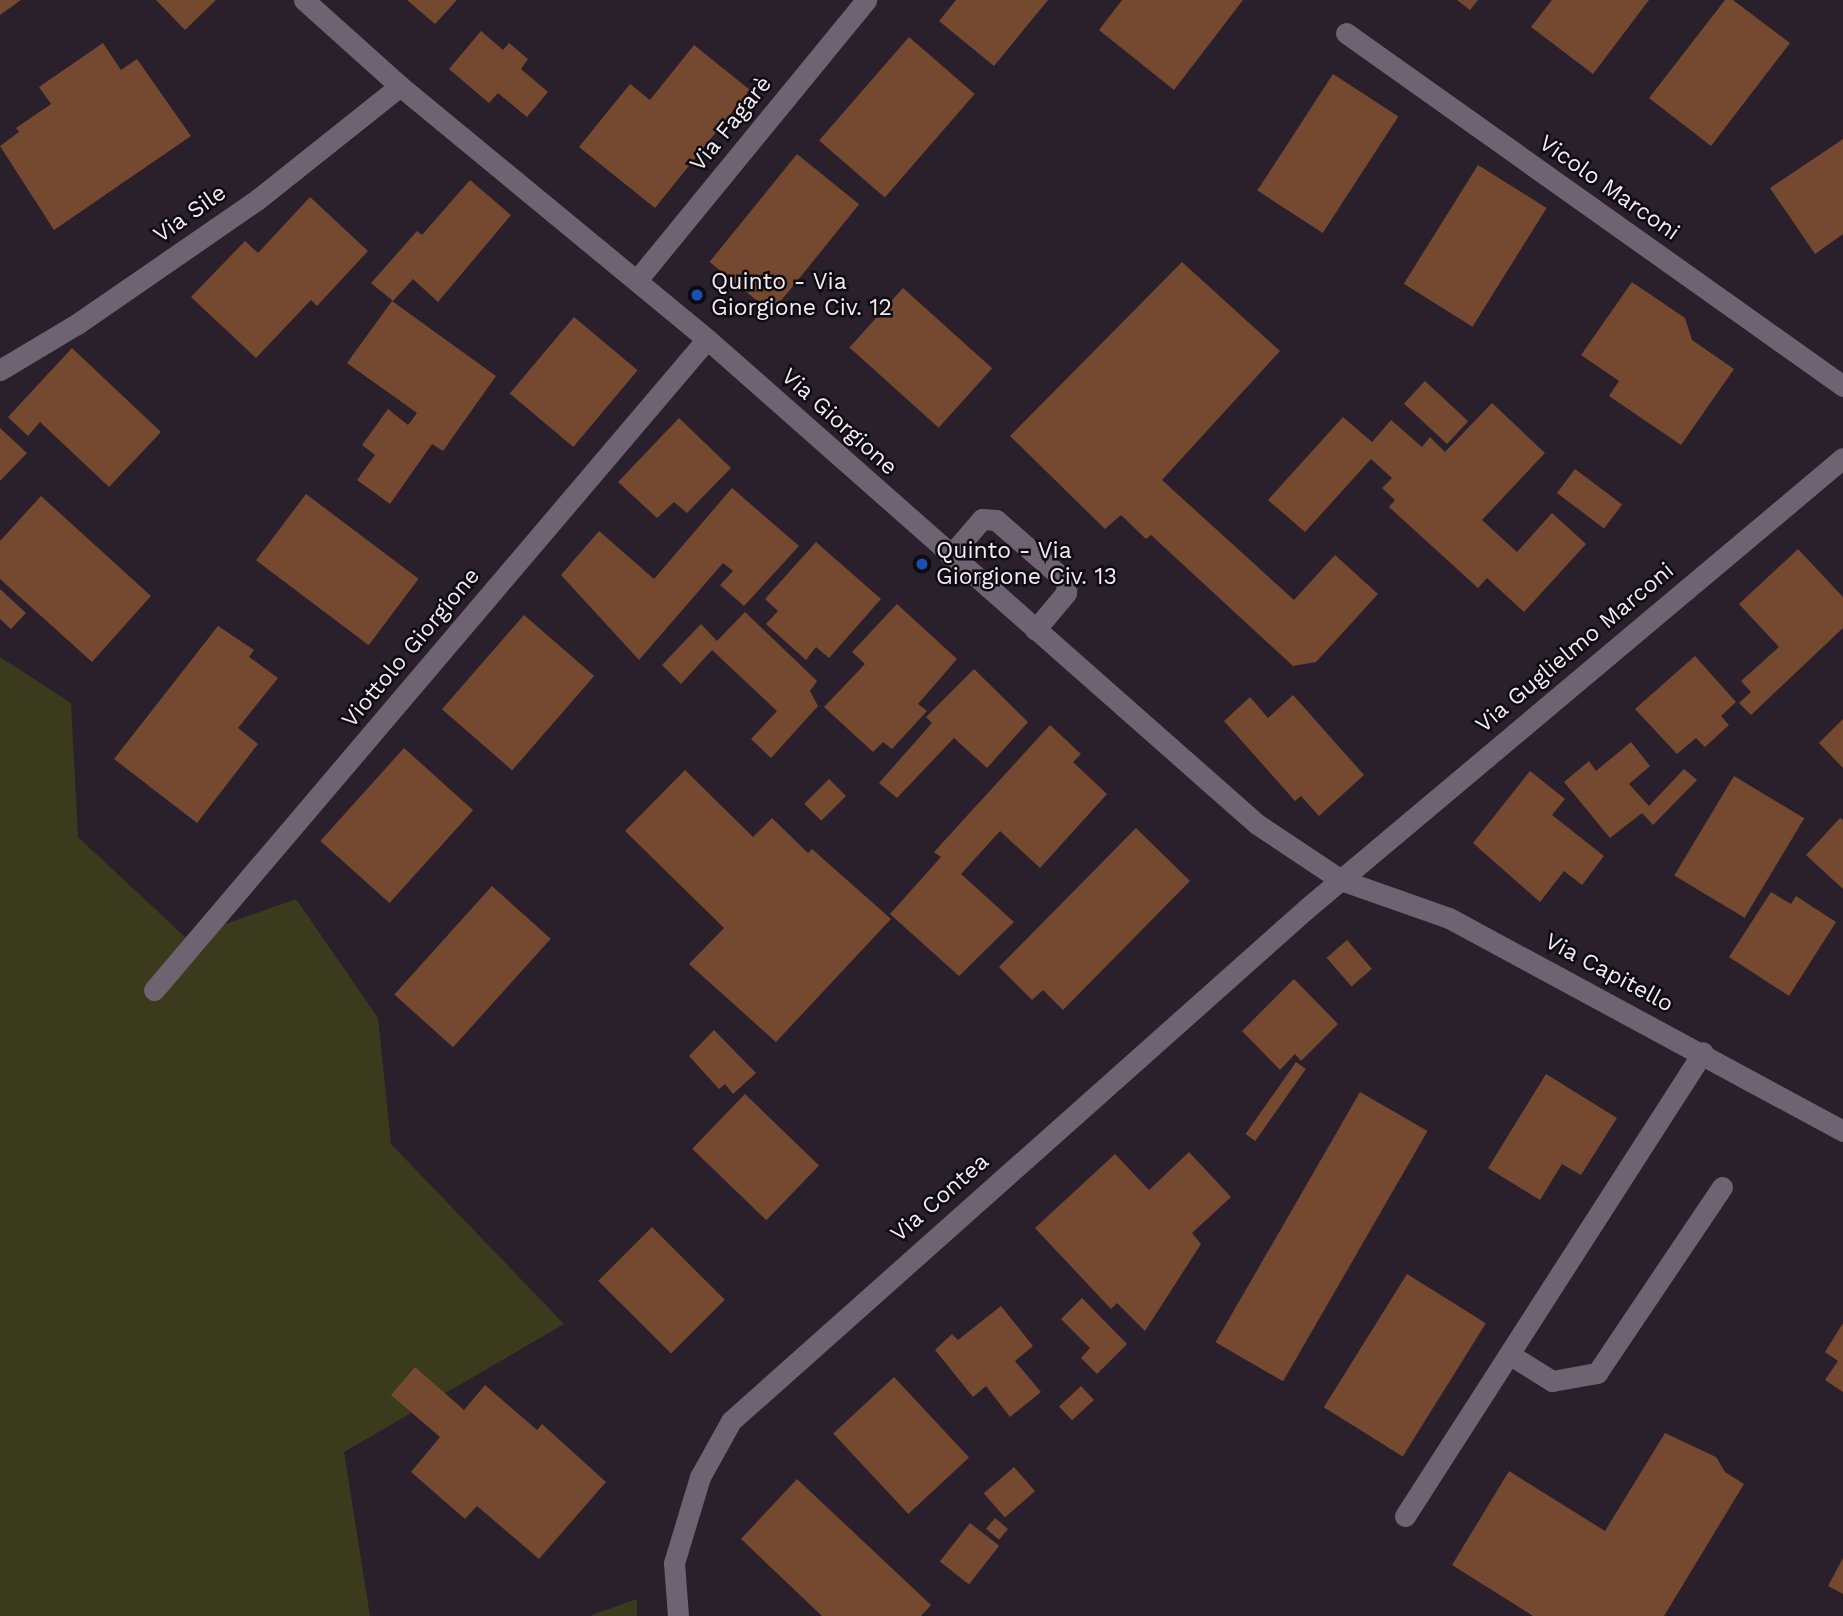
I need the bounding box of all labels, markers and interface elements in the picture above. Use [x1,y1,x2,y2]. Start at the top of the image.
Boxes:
street label: Via Fagarè [684,71,778,177]
street label: Vicolo Marconi [1534,129,1684,247]
street label: Via Sile [148,179,232,249]
place label: Quinto - Via Giorgione Civ. 12 [711,268,892,322]
marker: Quinto - Via Giorgione Civ. 12 [689,287,705,303]
street label: Via Giorgione [775,363,903,481]
place label: Quinto - Via Giorgione Civ. 13 [936,537,1117,591]
marker: Quinto - Via Giorgione Civ. 13 [914,556,930,572]
street label: Via Guglielmo Marconi [1470,557,1680,739]
street label: Viottolo Giorgione [336,563,486,733]
street label: Via Capitello [1540,927,1678,1019]
street label: Via Contea [885,1148,995,1248]

